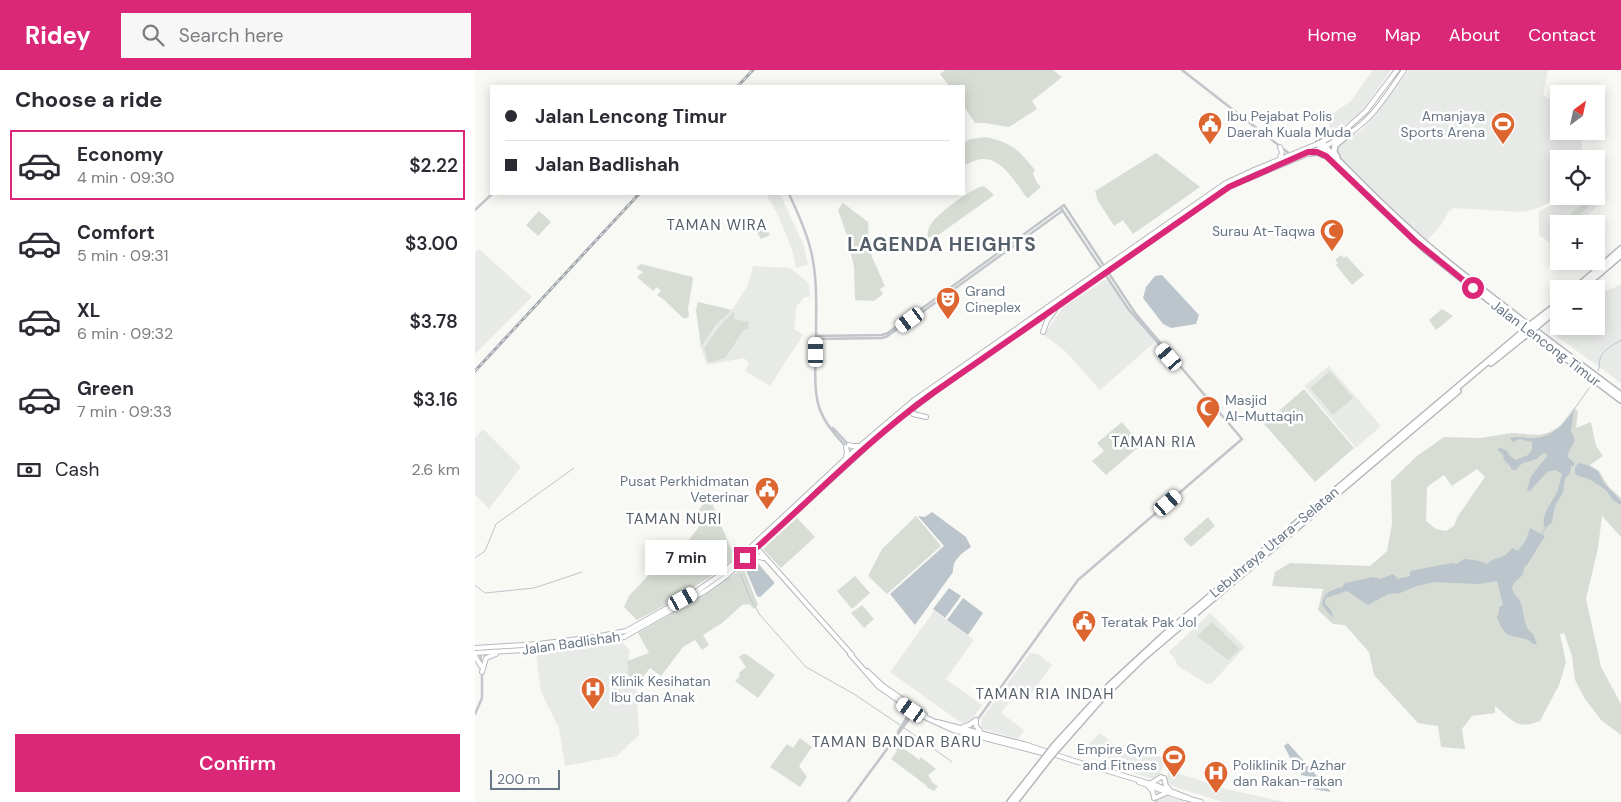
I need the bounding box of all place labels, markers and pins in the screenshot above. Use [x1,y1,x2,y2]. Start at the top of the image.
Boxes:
place label: Ibu Pejabat Polis Daerah Kuala Muda [1227,107,1351,141]
place label: Amanjaya Sports Arena [1401,107,1485,141]
public building icon: Ibu Pejabat Polis Daerah Kuala Muda [1197,111,1223,145]
sports icon: Amanjaya Sports Arena [1490,111,1516,145]
mosque icon: Surau At-Taqwa [1319,218,1345,252]
place label: Surau At-Taqwa [1212,222,1315,240]
place label: Grand Cineplex [965,282,1021,316]
theatre icon: Grand Cineplex [935,286,961,320]
place label: Masjid Al-Muttaqin [1225,391,1304,425]
mosque icon: Masjid Al-Muttaqin [1195,395,1221,429]
place label: Pusat Perkhidmatan Veterinar [620,472,749,506]
public building icon: Pusat Perkhidmatan Veterinar [754,476,780,510]
public building icon: Teratak Pak Jol [1071,609,1097,643]
place label: Teratak Pak Jol [1101,613,1197,631]
place label: Klinik Kesihatan Ibu dan Anak [611,672,711,706]
hospital icon: Klinik Kesihatan Ibu dan Anak [580,676,606,710]
place label: Empire Gym and Fitness [1077,740,1157,774]
sports icon: Empire Gym and Fitness [1161,744,1187,778]
place label: Poliklinik Dr Azhar dan Rakan-rakan [1233,756,1346,790]
hospital icon: Poliklinik Dr Azhar dan Rakan-rakan [1203,760,1229,794]

